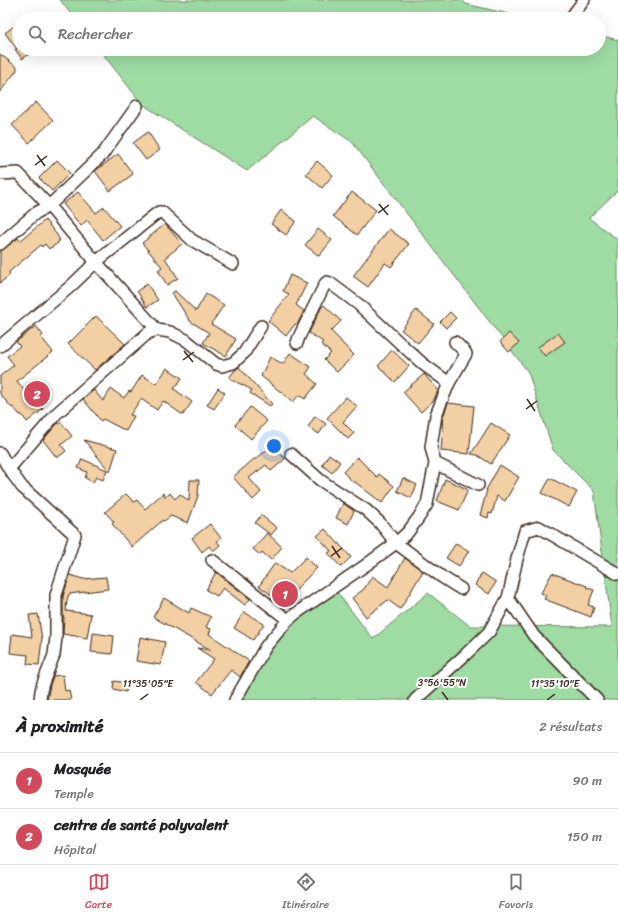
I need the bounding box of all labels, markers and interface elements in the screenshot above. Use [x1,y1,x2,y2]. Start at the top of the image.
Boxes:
search box [12,12,606,56]
text: Rechercher [58,21,133,47]
icon: search [26,23,48,45]
pin: 2 [24,379,50,409]
your location [264,436,284,456]
pin: 1 [272,579,298,609]
text: 3°56'55"N [418,674,466,692]
text: 11°35'05"E [123,675,175,693]
text: 11°35'10"E [531,675,581,693]
text: À proximité [16,711,103,741]
text: 2 résultats [539,715,602,738]
text: Mosquée [54,756,111,782]
text: 1 [26,769,32,792]
text: 90 m [572,769,602,792]
text: Temple [54,782,94,805]
text: centre de santé polyvalent [54,812,228,838]
text: 2 [25,825,33,848]
text: 150 m [567,825,602,848]
text: Hôpital [54,838,96,861]
tab: Carte [85,871,112,914]
tab: Itinéraire [282,871,329,914]
tab: Favoris [499,871,533,914]

